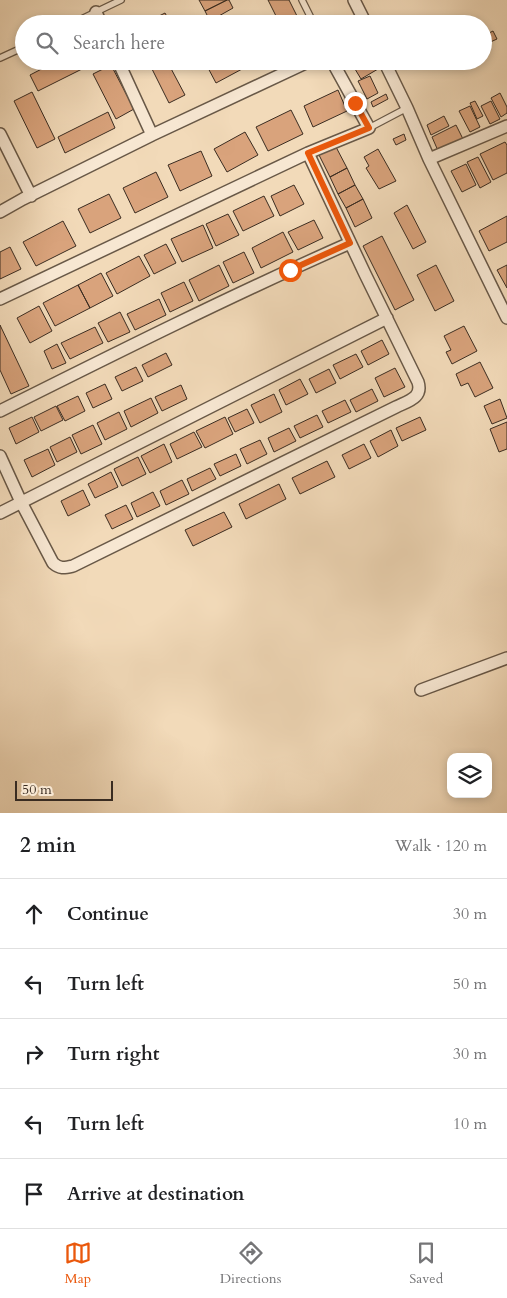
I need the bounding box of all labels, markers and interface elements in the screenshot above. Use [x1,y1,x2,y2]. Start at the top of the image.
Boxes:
search box [15,15,492,70]
icon: search [33,29,61,57]
text: Search here [73,30,165,56]
route end [344,92,367,115]
route start [279,259,302,282]
map controls [447,753,492,798]
button: layers [447,753,492,798]
scale bar [15,778,112,801]
text: 50 m [22,780,52,799]
text: 2 min [20,831,76,860]
text: Walk · 120 m [395,835,487,857]
icon: ahead [20,900,48,928]
text: Continue [67,901,149,927]
text: 30 m [453,903,487,925]
icon: left [20,970,48,998]
text: Turn left [67,971,144,997]
text: 50 m [453,973,487,995]
icon: right [20,1040,48,1068]
text: Turn right [67,1041,159,1067]
text: 30 m [453,1043,487,1065]
icon: left [20,1110,48,1138]
text: Turn left [67,1111,144,1137]
text: 10 m [453,1113,487,1135]
icon: arrive [20,1180,48,1208]
text: Arrive at destination [67,1181,244,1207]
tab: Map [64,1239,92,1288]
tab: Directions [220,1239,281,1288]
tab: Saved [409,1239,443,1288]

